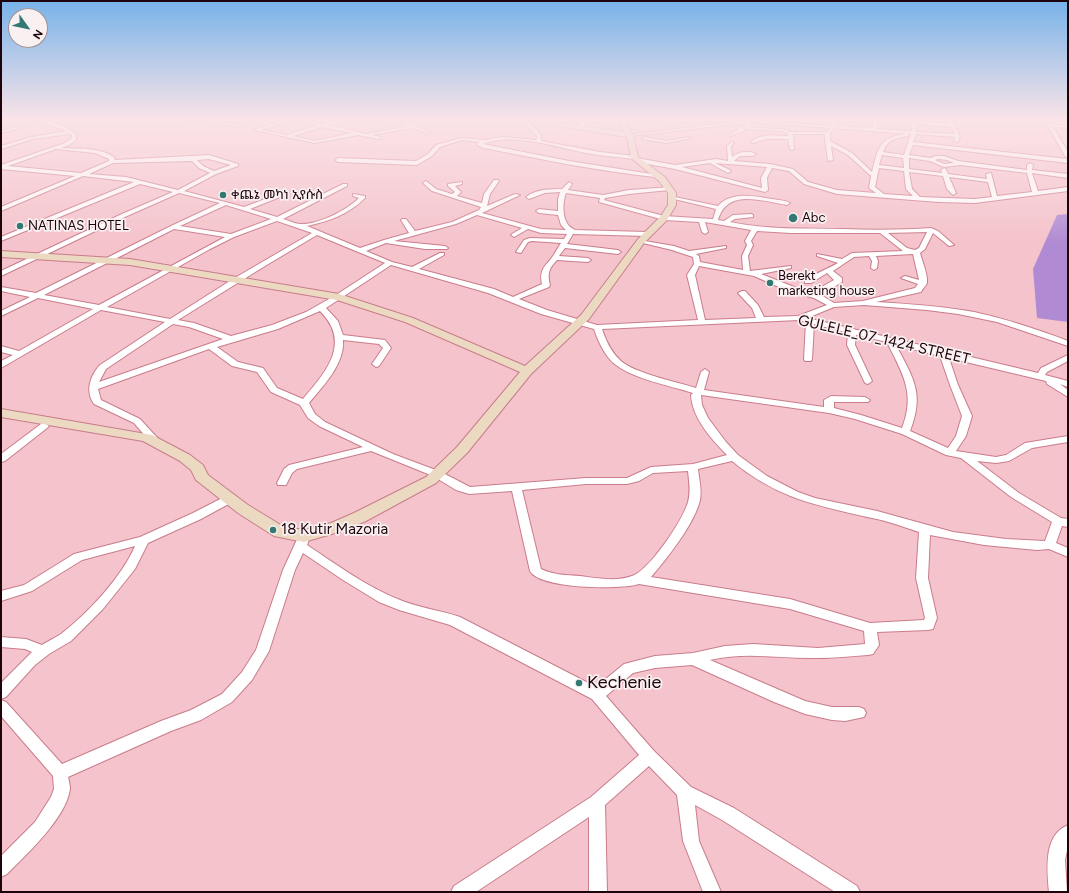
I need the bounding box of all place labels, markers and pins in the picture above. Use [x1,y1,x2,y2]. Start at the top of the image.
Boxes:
place label: ቀጨኔ መካነ ኢየሱስ [231,187,323,203]
marker: ቀጨኔ መካነ ኢየሱስ [218,190,228,200]
place label: Abc [802,210,825,226]
marker: Abc [787,212,799,224]
place label: NATINAS HOTEL [28,218,129,234]
marker: NATINAS HOTEL [15,221,25,231]
place label: Berekt marketing house [778,268,875,299]
marker: Berekt marketing house [765,278,775,288]
place label: 18 Kutir Mazoria [281,521,388,539]
marker: 18 Kutir Mazoria [268,525,278,535]
place label: Kechenie [587,672,661,694]
marker: Kechenie [574,678,584,688]

